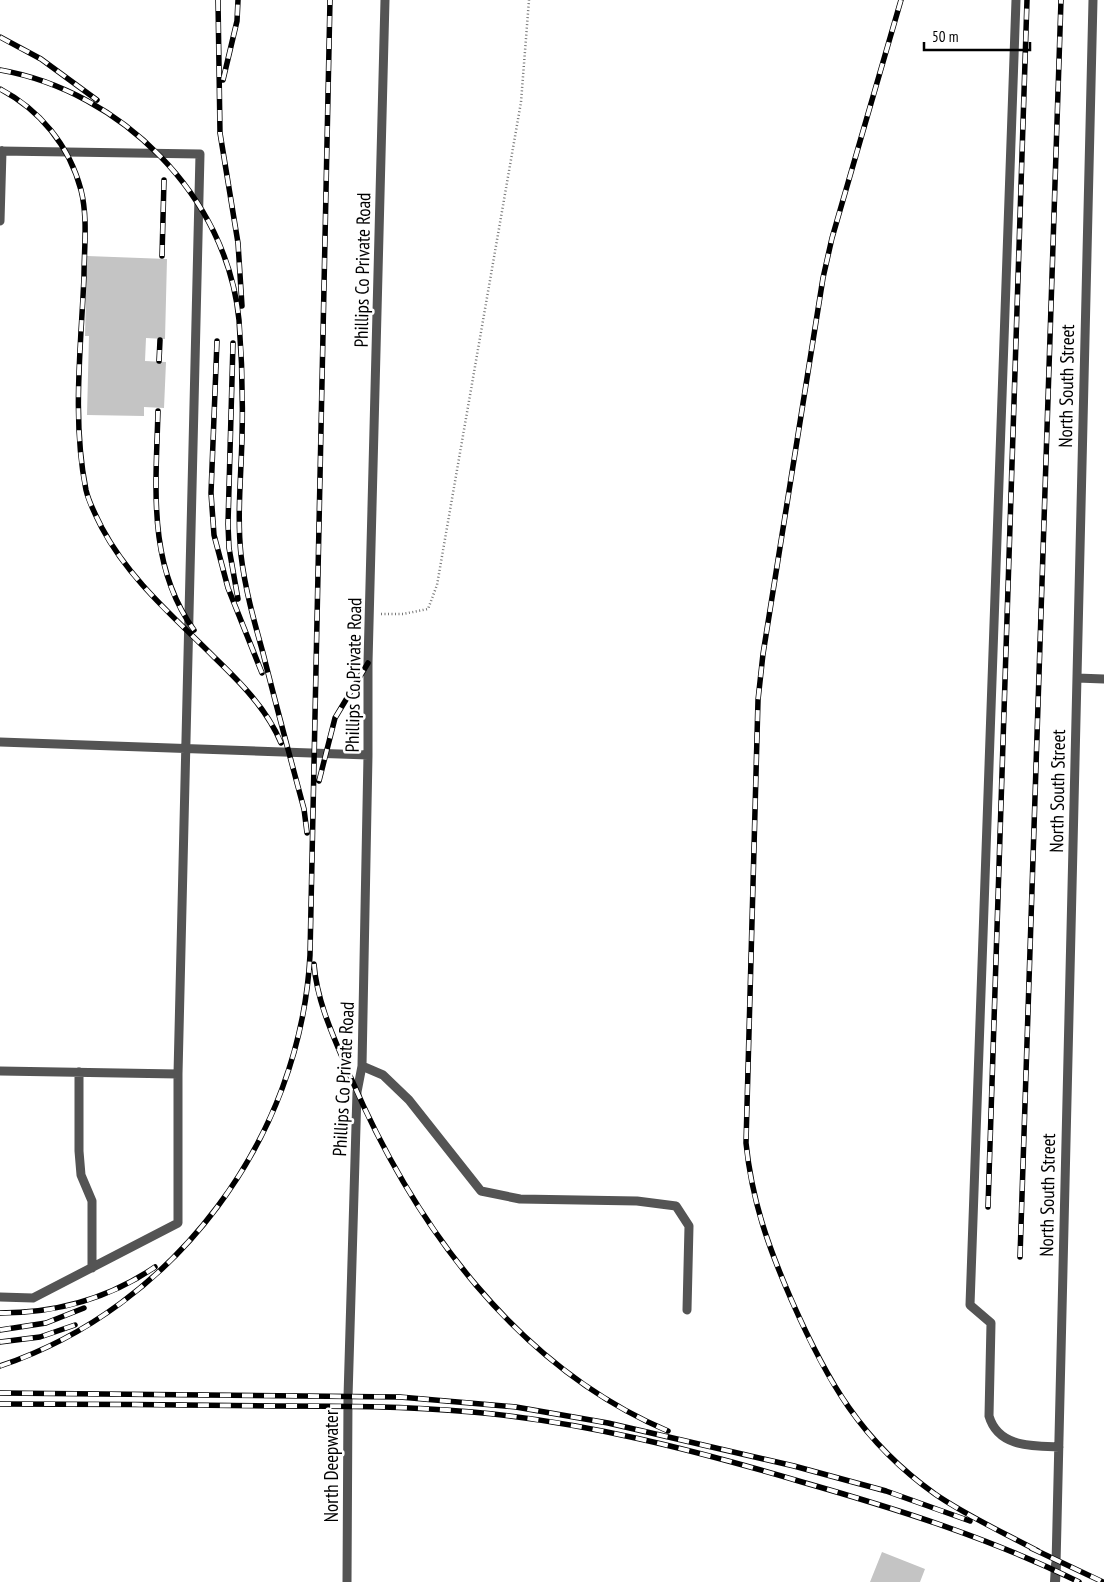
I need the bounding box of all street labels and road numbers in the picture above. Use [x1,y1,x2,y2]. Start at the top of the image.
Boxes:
street label: Phillips Co Private Road [349,192,375,348]
street label: North South Street [1053,323,1079,448]
street label: Phillips Co Private Road [340,597,366,753]
street label: North South Street [1044,728,1070,853]
street label: Phillips Co Private Road [327,1001,359,1157]
street label: North South Street [1034,1132,1060,1257]
street label: North Deepwater [319,1409,343,1522]

